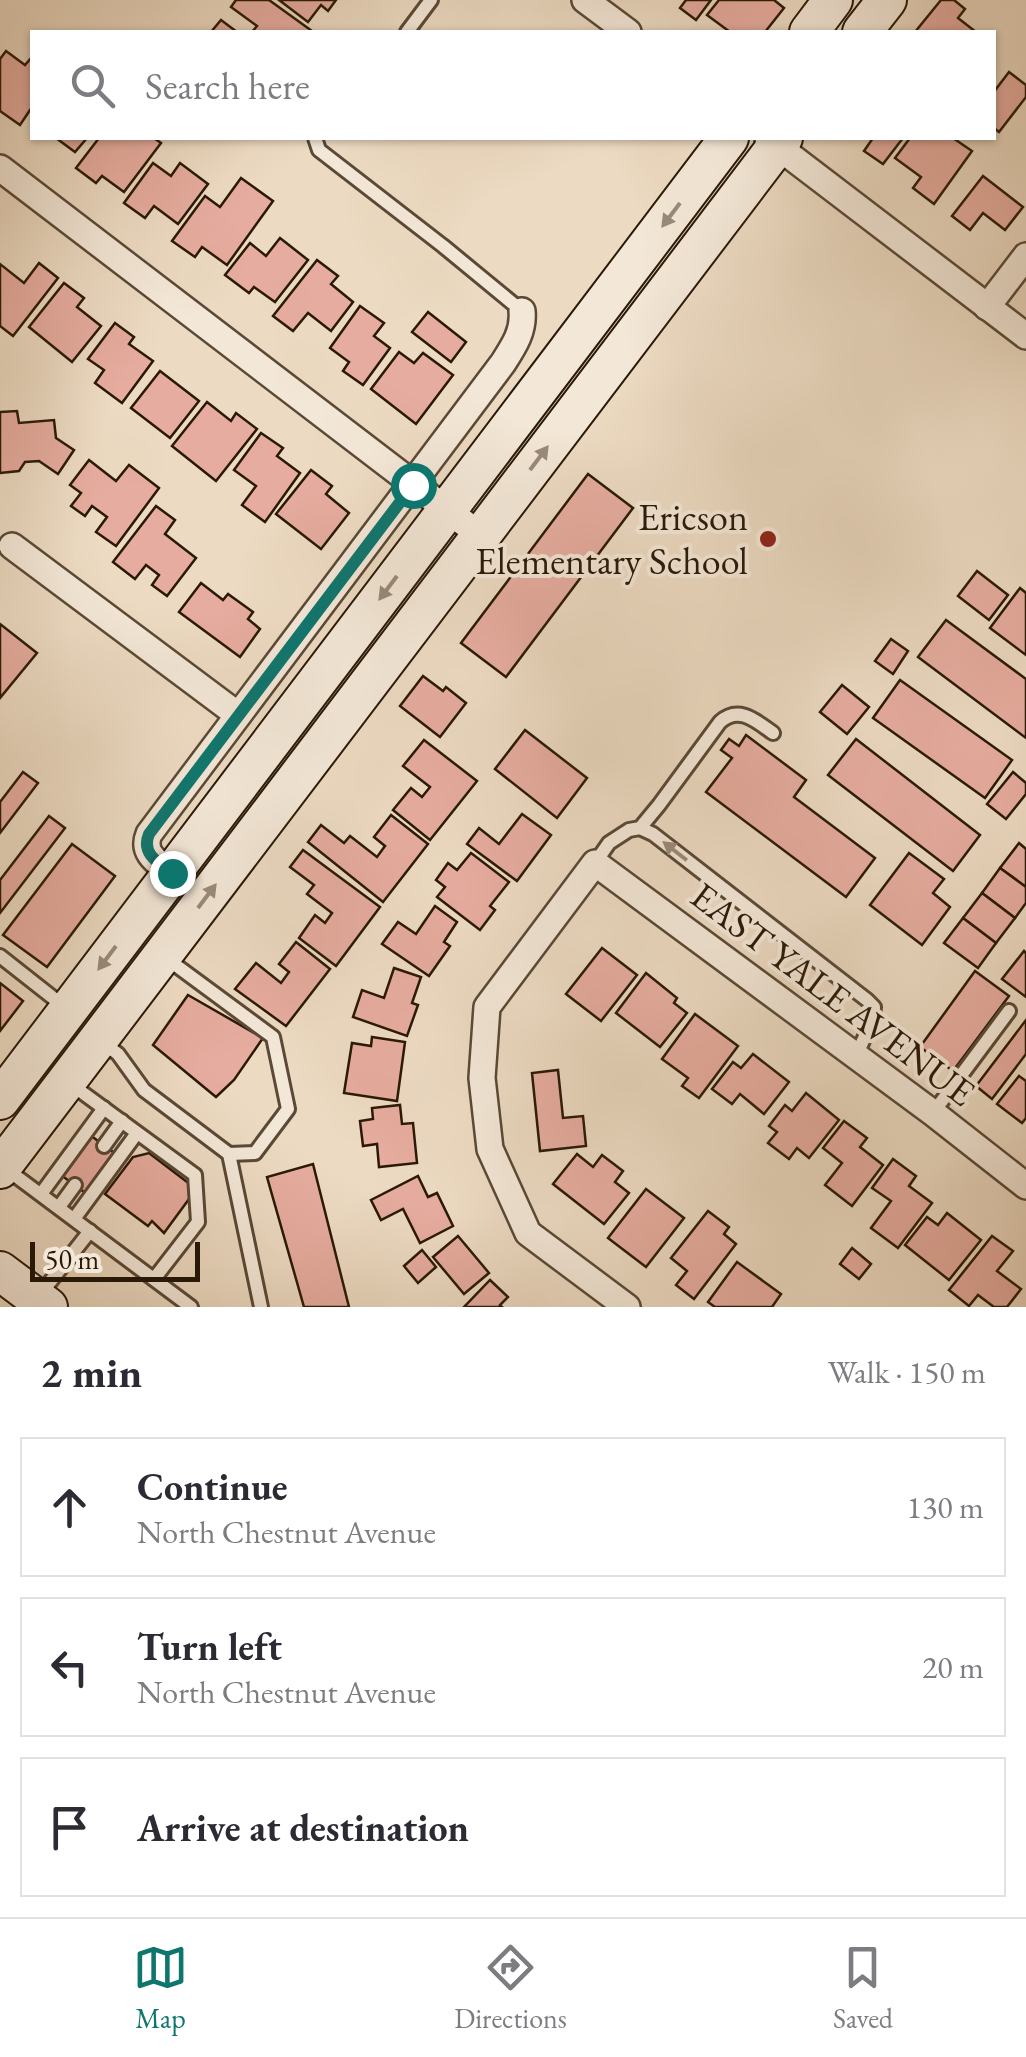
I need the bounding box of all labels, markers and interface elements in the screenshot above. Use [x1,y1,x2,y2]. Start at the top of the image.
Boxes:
search box [30,30,996,140]
icon: search [65,58,120,113]
text: Search here [145,61,310,110]
one-way arrow [661,202,681,228]
one-way arrow [528,445,549,471]
route start [391,463,437,509]
place label: Ericson Elementary School [475,492,748,585]
marker: Ericson Elementary School [757,528,779,550]
one-way arrow [378,575,398,601]
one-way arrow [662,840,688,861]
route end [150,851,196,897]
street label: EAST YALE AVENUE [681,871,985,1117]
one-way arrow [196,883,216,909]
one-way arrow [97,945,117,971]
scale bar [30,1237,200,1282]
text: 50 m [45,1241,99,1277]
text: 2 min [40,1345,142,1400]
text: Walk · 150 m [828,1351,986,1393]
text: Continue [137,1462,288,1511]
icon: ahead [42,1480,97,1535]
text: 130 m [907,1486,984,1528]
text: North Chestnut Avenue [137,1511,436,1553]
text: Turn left [137,1622,282,1671]
icon: left [42,1640,97,1695]
text: 20 m [922,1646,984,1688]
text: North Chestnut Avenue [137,1671,436,1713]
icon: arrive [42,1800,97,1855]
text: Arrive at destination [137,1803,469,1852]
tab: Map [133,1940,188,2036]
tab: Directions [454,1940,567,2036]
tab: Saved [833,1940,893,2036]

